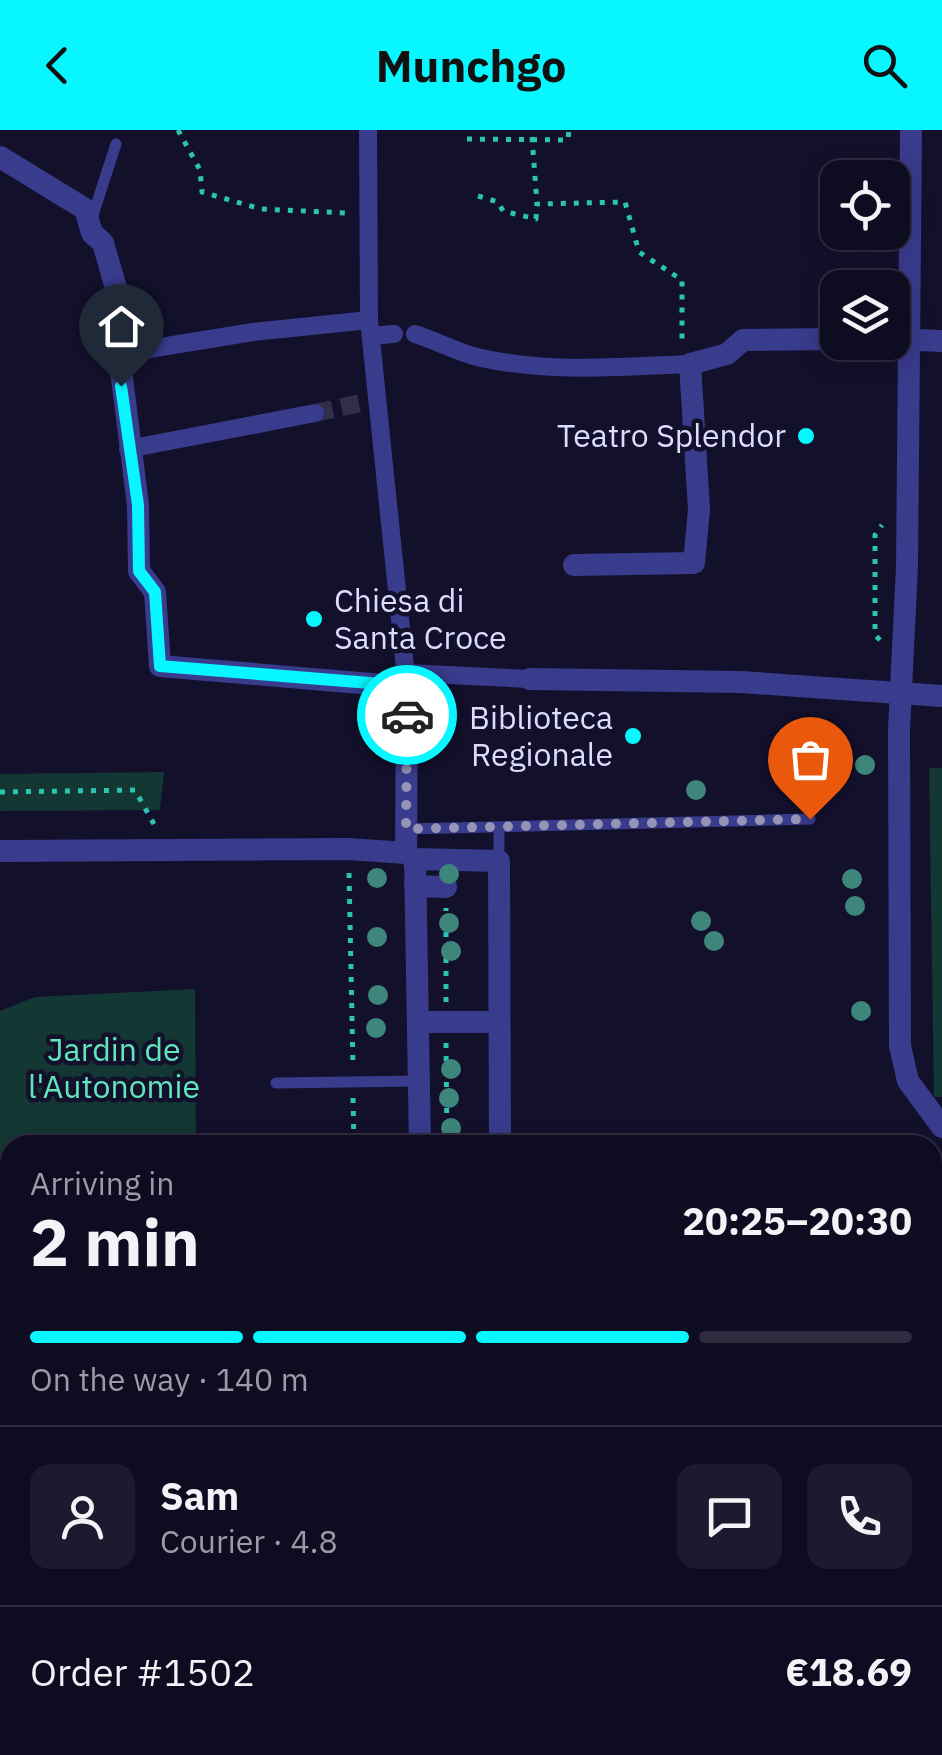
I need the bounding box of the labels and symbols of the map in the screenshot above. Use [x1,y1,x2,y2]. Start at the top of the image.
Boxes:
pin [79,284,164,387]
place label: Teatro Splendor [557,414,786,456]
marker: Teatro Splendor [795,425,817,447]
place label: Chiesa di Santa Croce [334,579,507,658]
marker: Chiesa di Santa Croce [303,608,325,630]
courier [357,665,457,765]
place label: Biblioteca Regionale [469,696,613,775]
pin [768,717,853,820]
marker: Biblioteca Regionale [622,725,644,747]
park label: Jardin de l'Autonomie [28,1028,200,1107]

